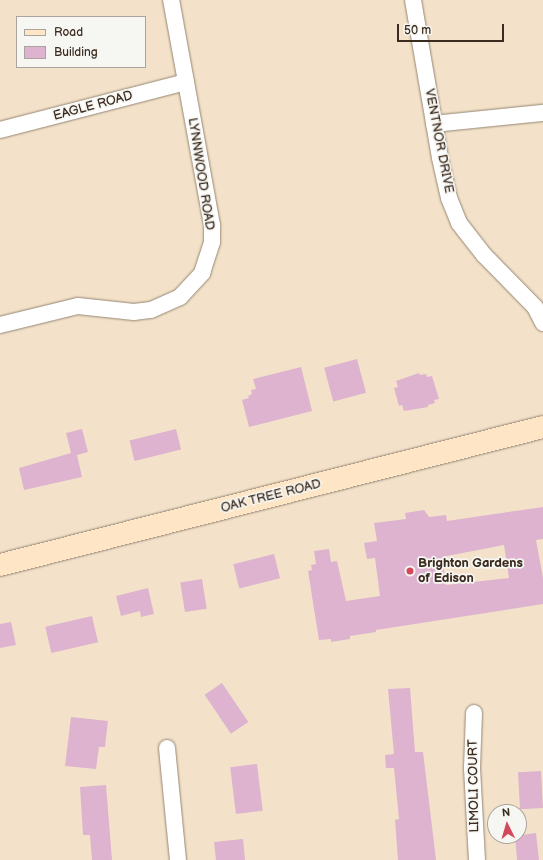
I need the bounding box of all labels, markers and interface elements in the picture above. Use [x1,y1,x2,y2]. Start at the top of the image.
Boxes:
legend [16,16,146,68]
scale bar [399,16,506,42]
text: 50 m [404,23,431,38]
text: Road [54,25,83,40]
text: Building [54,45,98,60]
street label: VENTNOR DRIVE [421,87,457,195]
street label: EAGLE ROAD [52,88,134,124]
street label: LYNNWOOD ROAD [184,117,218,231]
street label: OAK TREE ROAD [219,476,323,516]
place label: Brighton Gardens of Edison [418,556,523,587]
marker: Brighton Gardens of Edison [405,566,415,576]
street label: LIMOLI COURT [465,739,483,833]
north arrow [487,804,527,844]
text: N [501,806,511,819]

